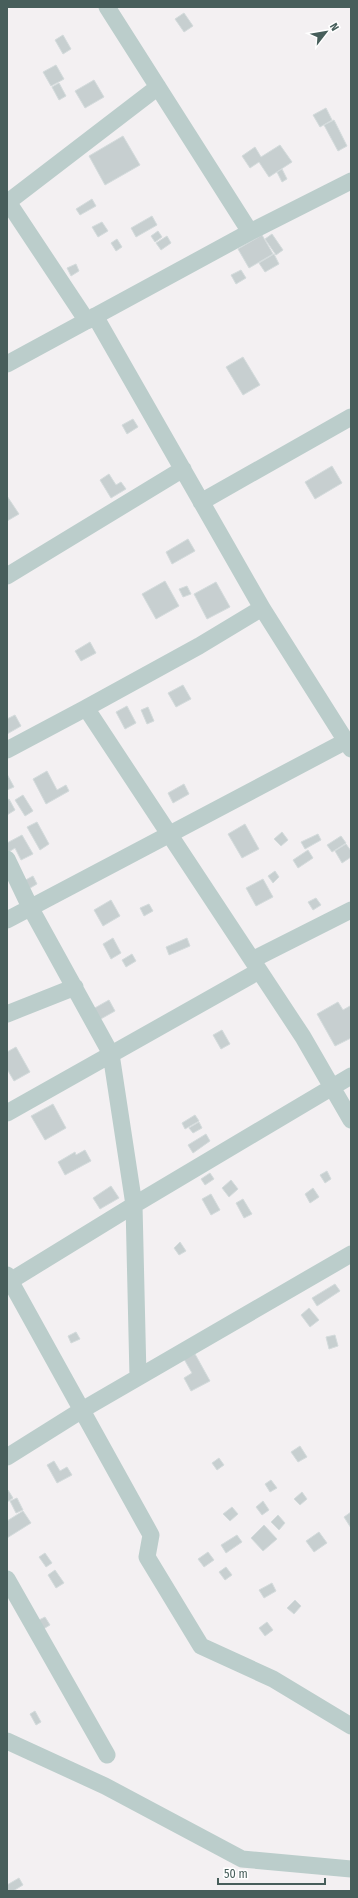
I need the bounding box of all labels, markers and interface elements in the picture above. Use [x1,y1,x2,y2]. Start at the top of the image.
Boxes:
north arrow [306,12,346,52]
text: N [327,21,341,33]
scale bar [218,1860,325,1886]
text: 50 m [224,1867,248,1881]

